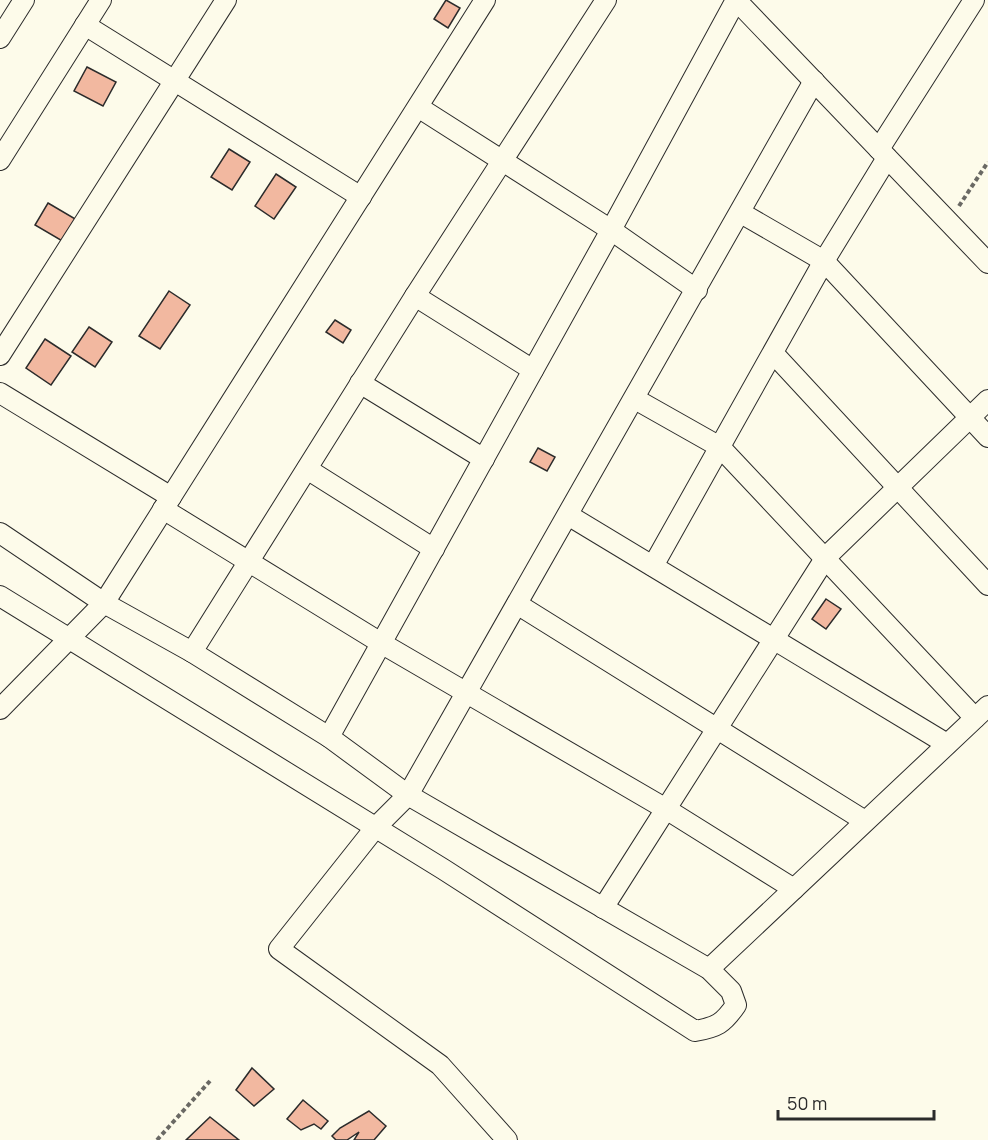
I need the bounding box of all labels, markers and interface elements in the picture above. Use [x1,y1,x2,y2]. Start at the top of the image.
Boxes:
scale bar [778,1083,934,1121]
text: 50 m [787,1091,827,1115]

